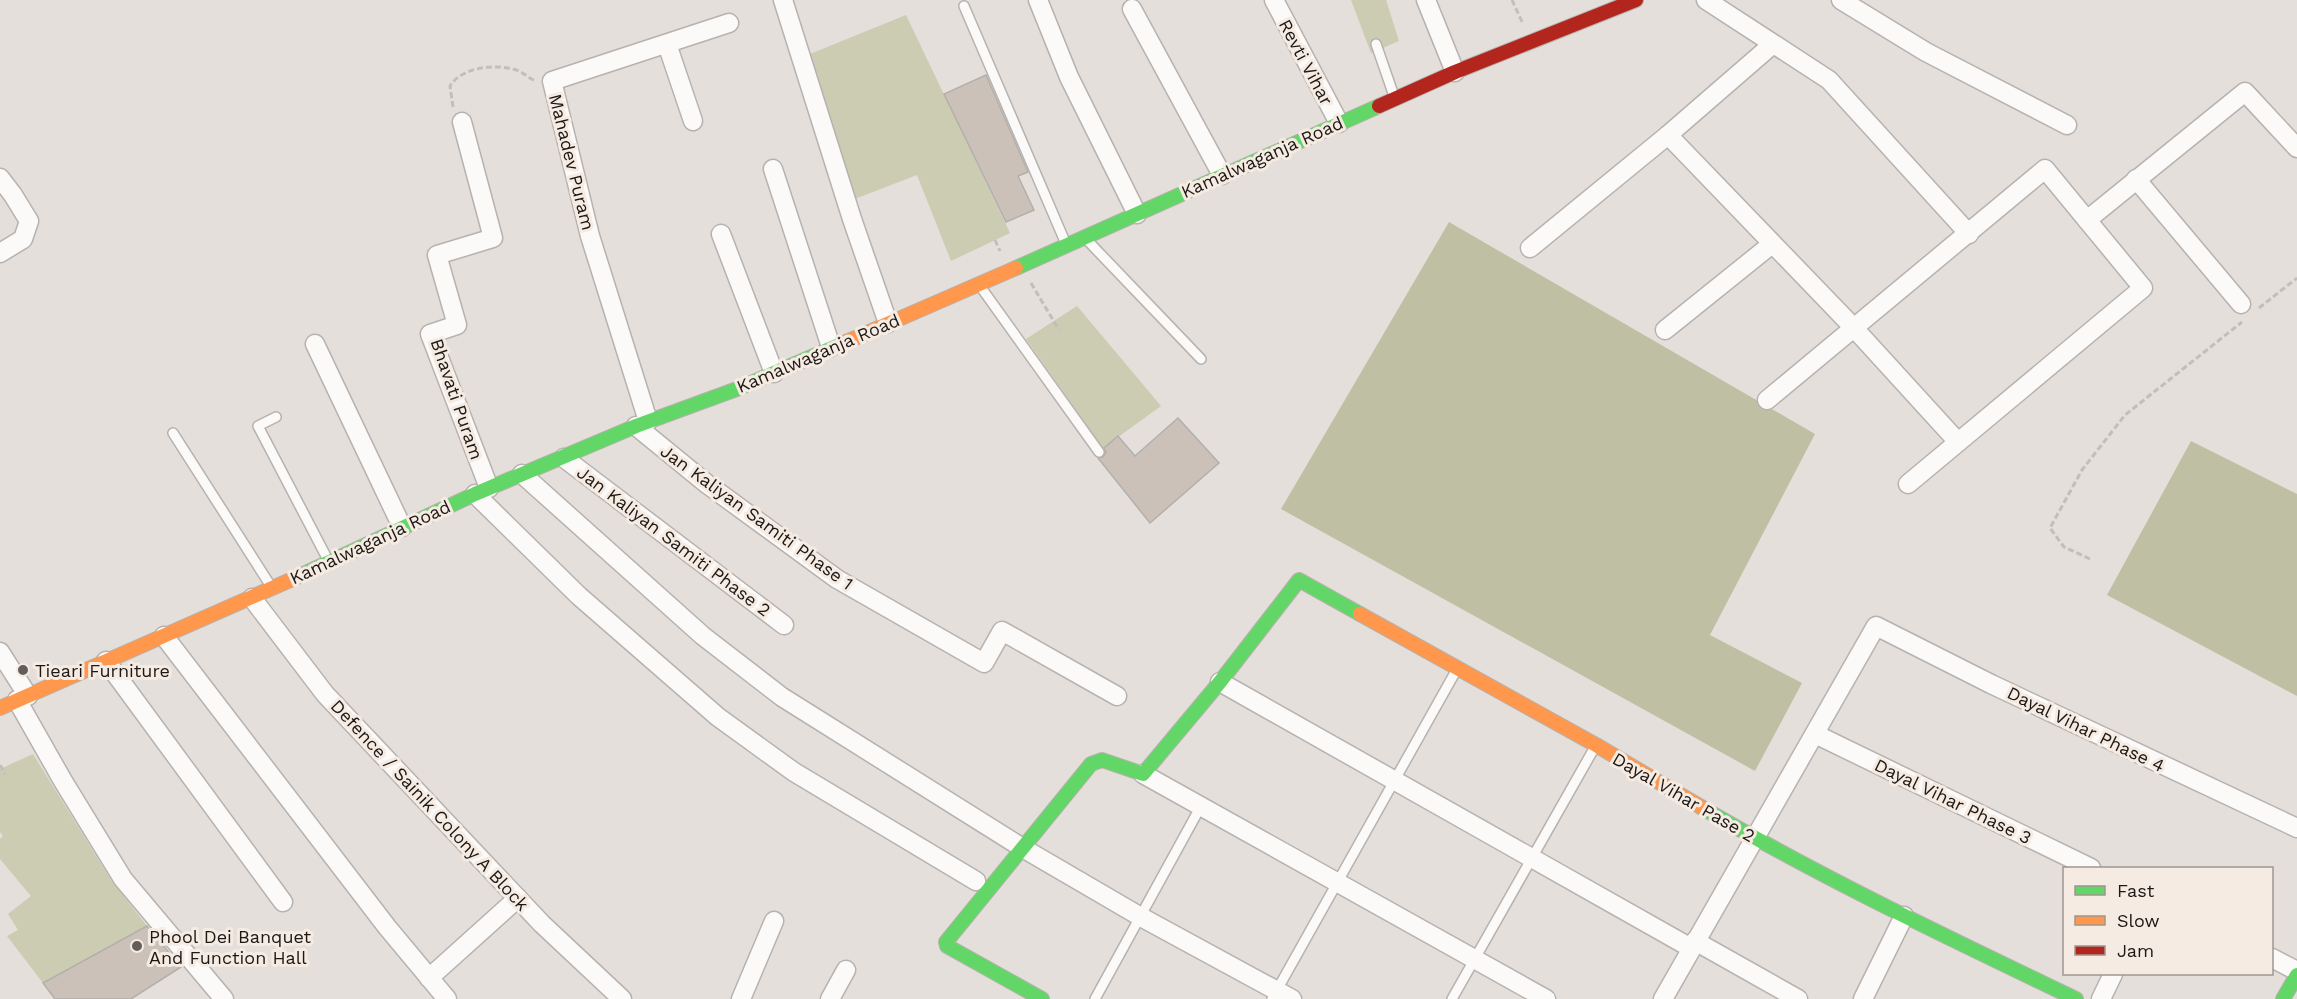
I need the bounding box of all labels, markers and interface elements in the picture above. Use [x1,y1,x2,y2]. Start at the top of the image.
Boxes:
street label: Revti Vihar [1275,16,1337,108]
street label: Mahadev Puram [545,92,599,232]
street label: Kamalwaganja Road [1178,112,1346,202]
street label: Kamalwaganja Road [733,309,903,397]
street label: Bhavati Puram [426,336,488,462]
street label: Jan Kaliyan Samiti Phase 1 [657,440,857,594]
street label: Jan Kaliyan Samiti Phase 2 [573,461,775,621]
street label: Kamalwaganja Road [286,496,454,588]
place label: Tieari Furniture [35,660,170,681]
marker: Tieari Furniture [16,663,30,677]
street label: Dayal Vihar Phase 4 [2004,682,2168,776]
street label: Defence / Sainik Colony A Block [327,695,533,915]
street label: Dayal Vihar Pase 2 [1609,748,1759,846]
street label: Dayal Vihar Phase 3 [1871,754,2035,848]
legend [2063,867,2273,975]
text: Fast [2117,880,2155,901]
text: Slow [2117,910,2160,931]
place label: Phool Dei Banquet And Function Hall [149,926,312,968]
marker: Phool Dei Banquet And Function Hall [130,939,144,953]
text: Jam [2117,940,2154,961]

